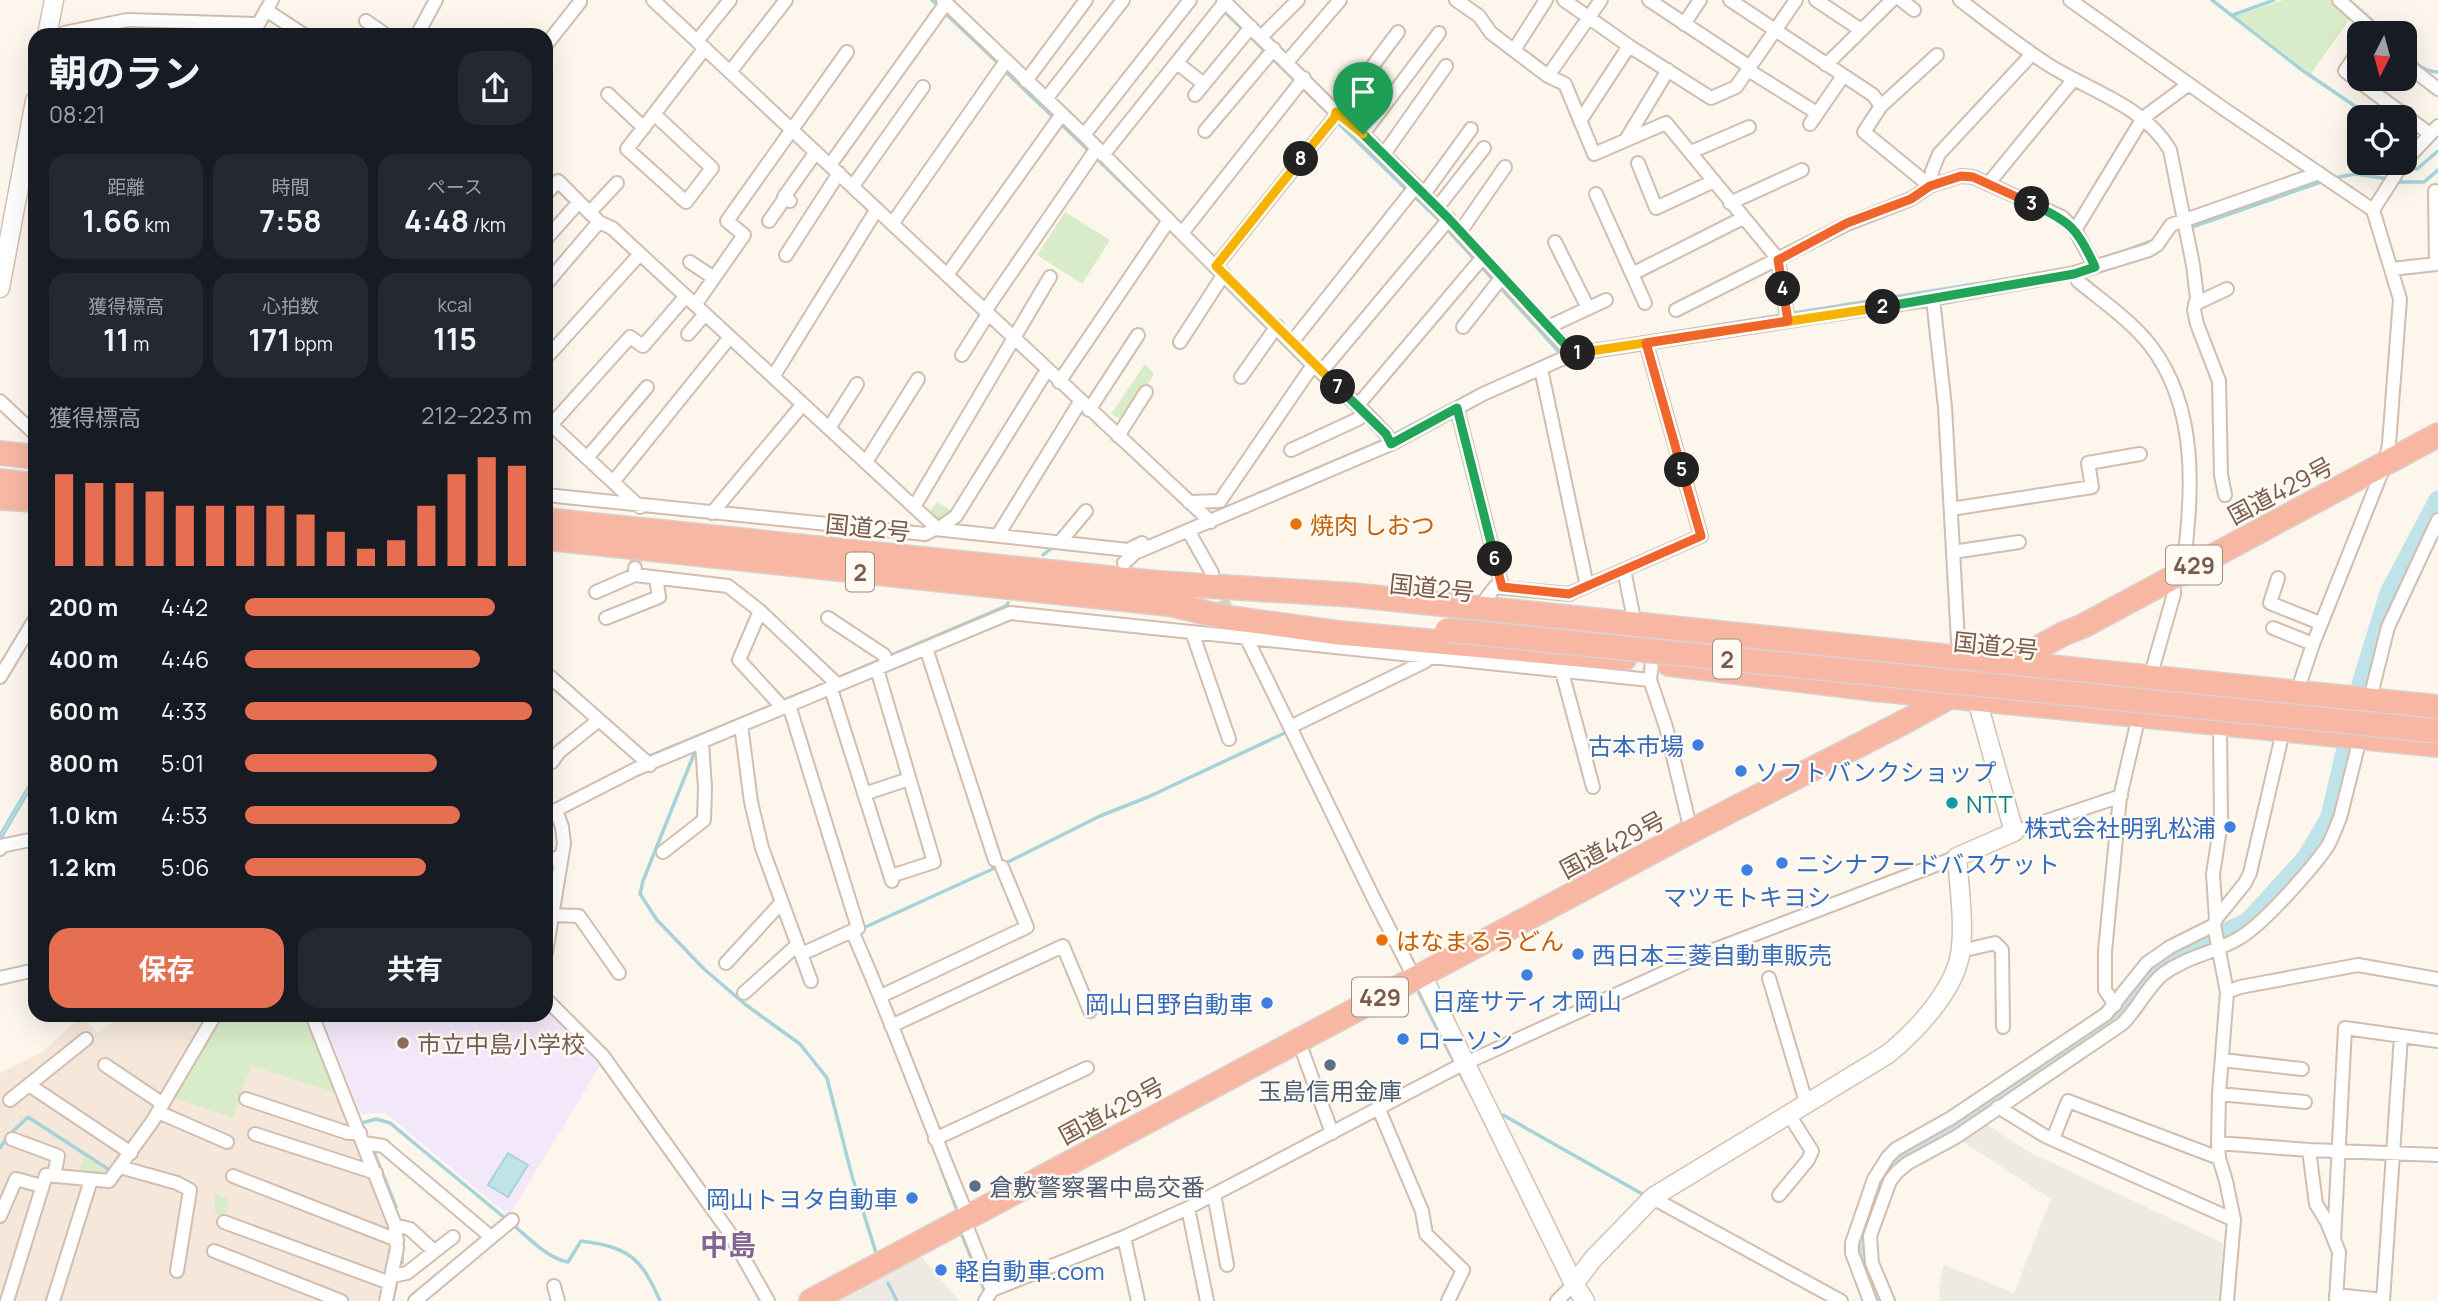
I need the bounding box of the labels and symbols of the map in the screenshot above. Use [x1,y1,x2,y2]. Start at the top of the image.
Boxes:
north arrow [2347,21,2417,91]
pin [1333,62,1393,134]
pin: 8 [1284,142,1318,176]
pin: 3 [2014,186,2050,222]
pin: 4 [1766,272,1800,306]
pin: 2 [1866,290,1900,324]
pin: 1 [1560,336,1596,370]
pin: 7 [1320,370,1356,404]
street label: 国道429号 [2222,448,2338,532]
pin: 5 [1664,452,1700,488]
street label: 国道2号 [824,506,912,548]
place label: 焼肉 しおつ [1310,508,1435,541]
marker: 焼肉 しおつ [1288,516,1304,532]
pin: 6 [1478,542,1512,576]
road number: 429 [2166,545,2222,584]
road number: 2 [846,552,874,592]
street label: 国道2号 [1388,566,1476,608]
street label: 国道2号 [1952,624,2040,666]
road number: 2 [1713,639,1741,678]
place label: 古本市場 [1588,729,1684,762]
marker: 古本市場 [1690,737,1706,753]
place label: ソフトバンクショップ [1755,755,1996,788]
marker: ソフトバンクショップ [1733,763,1749,779]
place label: NTT [1966,787,2013,820]
marker: NTT [1944,795,1960,811]
street label: 国道429号 [1554,802,1670,886]
place label: 株式会社明乳松浦 [2024,811,2216,844]
marker: 株式会社明乳松浦 [2222,819,2238,835]
place label: ニシナフードバスケット [1796,847,2060,880]
marker: ニシナフードバスケット [1774,855,1790,871]
marker: マツモトキヨシ [1739,862,1755,878]
place label: マツモトキヨシ [1663,880,1831,913]
place label: はなまるうどん [1396,924,1564,957]
marker: はなまるうどん [1374,932,1390,948]
place label: 西日本三菱自動車販売 [1592,938,1832,971]
marker: 西日本三菱自動車販売 [1570,946,1586,962]
marker: 日産サティオ岡山 [1519,967,1535,983]
road number: 429 [1352,978,1408,1016]
place label: 日産サティオ岡山 [1432,984,1622,1017]
place label: 岡山日野自動車 [1085,987,1253,1020]
marker: 岡山日野自動車 [1259,995,1275,1011]
place label: ローソン [1417,1023,1513,1056]
place label: 市立中島小学校 [417,1027,585,1060]
marker: ローソン [1395,1031,1411,1047]
marker: 市立中島小学校 [395,1035,411,1051]
marker: 玉島信用金庫 [1322,1057,1338,1073]
street label: 国道429号 [1053,1068,1169,1152]
place label: 玉島信用金庫 [1258,1074,1402,1107]
place label: 倉敷警察署中島交番 [989,1170,1205,1203]
marker: 倉敷警察署中島交番 [967,1178,983,1194]
place label: 岡山トヨタ自動車 [706,1182,898,1215]
marker: 岡山トヨタ自動車 [904,1190,920,1206]
district label: 中島 [700,1225,756,1263]
place label: 軽自動車.com [955,1254,1105,1287]
marker: 軽自動車.com [933,1262,949,1278]

